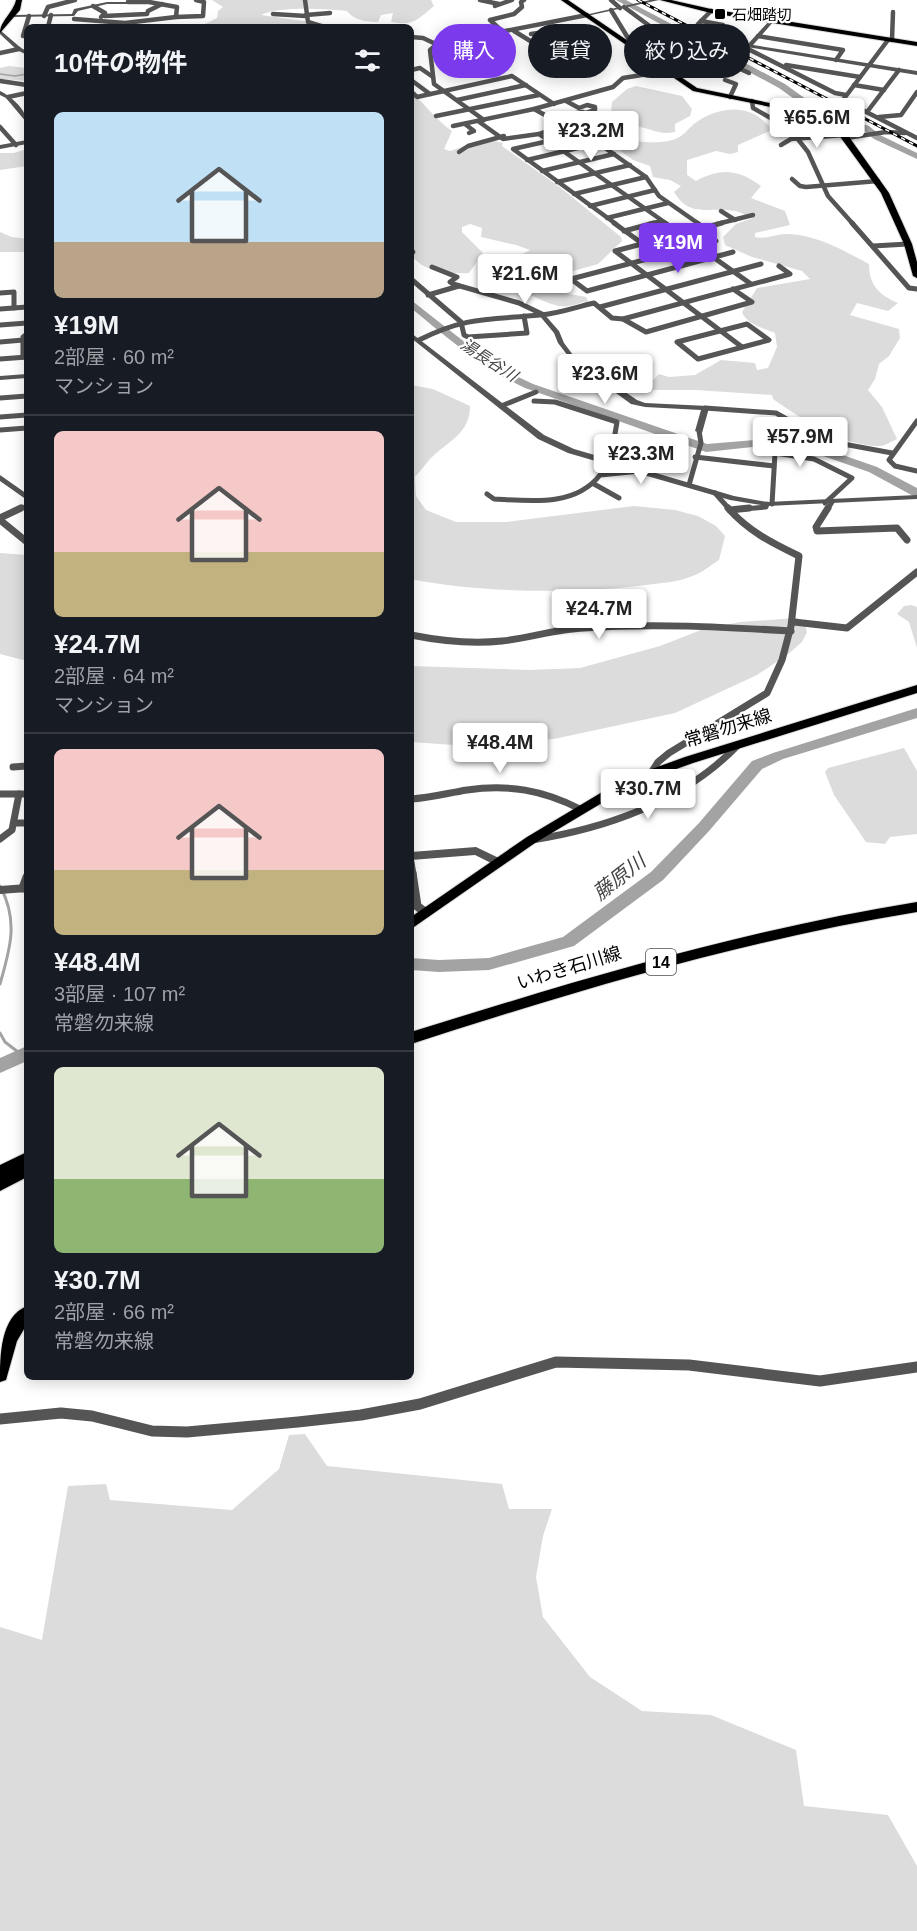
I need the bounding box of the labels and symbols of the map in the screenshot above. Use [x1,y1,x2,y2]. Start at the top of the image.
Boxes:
place label: 石畑踏切 [732,6,792,23]
marker: 石畑踏切 [713,7,727,21]
pin: ¥65.6M [768,98,866,149]
pin: ¥23.2M [542,111,640,162]
pin: ¥19M [642,223,714,274]
pin: ¥21.6M [476,254,574,305]
water label: 湯長谷川 [458,335,522,386]
pin: ¥23.6M [556,354,654,405]
pin: ¥57.9M [751,417,849,468]
pin: ¥23.3M [592,434,690,485]
pin: ¥24.7M [550,589,648,640]
street label: 常磐勿来線 [682,705,774,751]
pin: ¥48.4M [451,723,549,774]
pin: ¥30.7M [599,769,697,820]
water label: 藤原川 [589,849,651,904]
street label: いわき石川線 [514,943,624,993]
road number: 14 [646,949,676,975]

